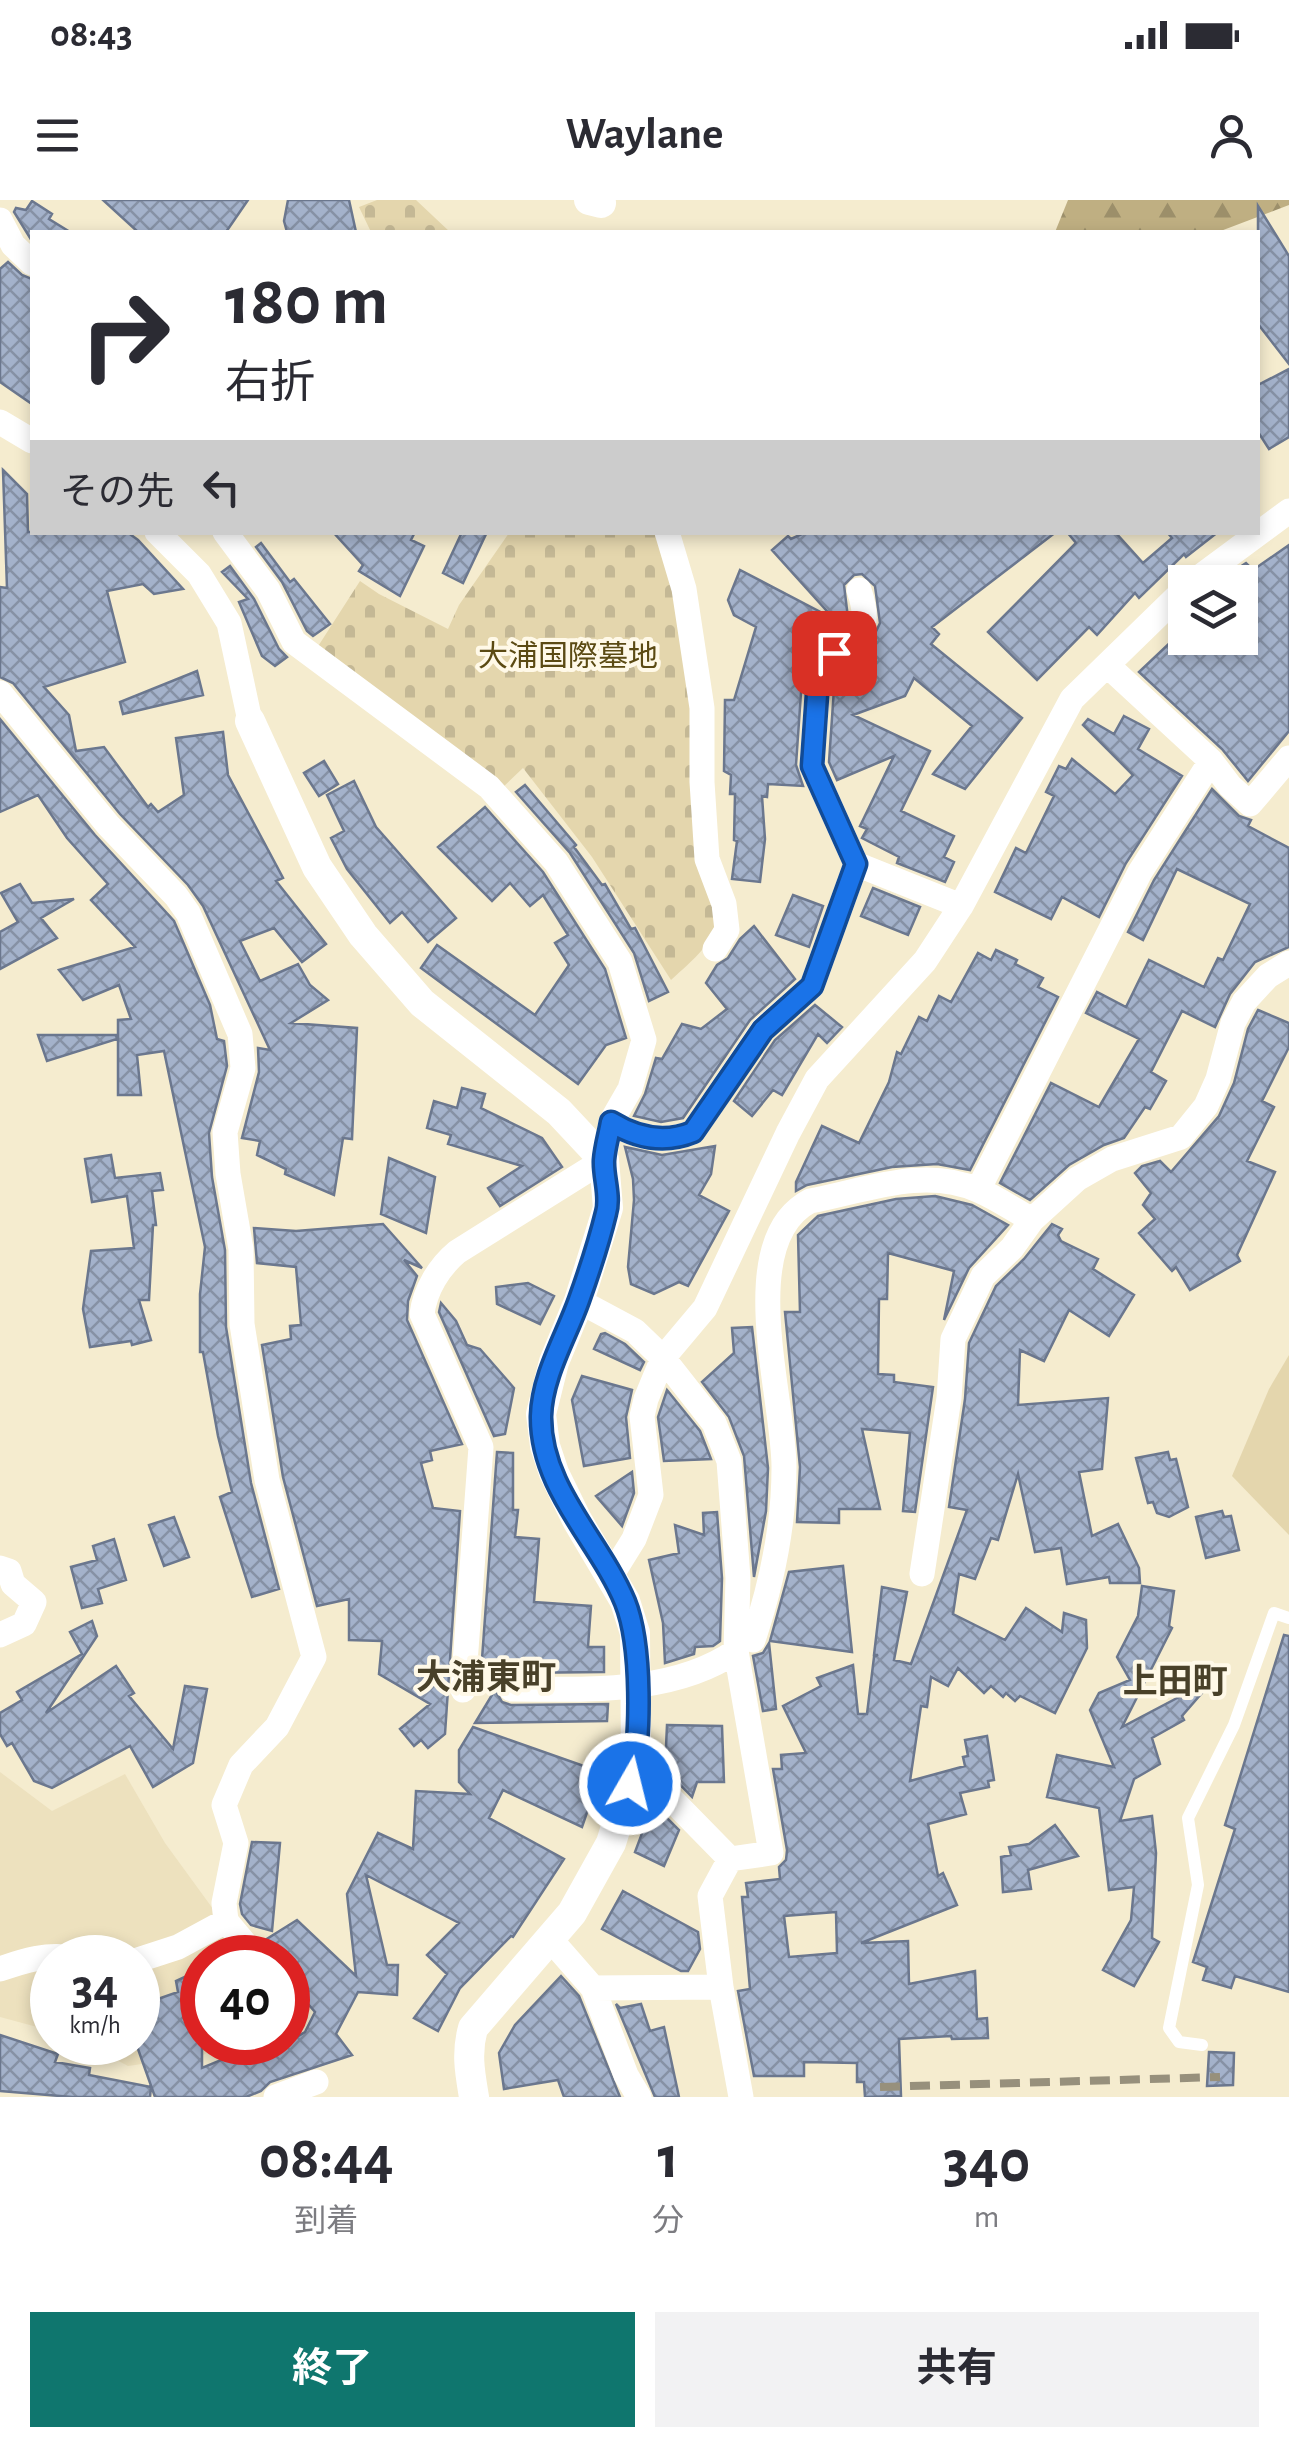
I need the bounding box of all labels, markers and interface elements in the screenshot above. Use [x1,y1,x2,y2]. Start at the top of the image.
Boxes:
text: 08:43 [50,16,133,54]
icon: menu [30,108,85,163]
icon: person [1204,108,1259,163]
text: Waylane [566,112,723,157]
text: 180 m [225,267,388,337]
icon: right [60,270,190,400]
text: 右折 [225,361,315,406]
icon: left [194,460,249,515]
text: その先 [60,474,174,512]
map controls [1168,565,1258,655]
button: layers [1168,565,1258,655]
pin [792,611,877,696]
icon: arrive [807,626,862,681]
park label: 大浦国際墓地 [478,640,658,672]
district label: 大浦東町 [416,1659,556,1696]
district label: 上田町 [1122,1663,1228,1700]
position arrow [578,1732,682,1836]
speed limit sign: 40 [180,1935,310,2065]
text: 34 [72,1963,118,2013]
text: km/h [69,2013,121,2038]
text: 08:44 [259,2129,394,2189]
text: 1 [658,2129,679,2189]
text: 340 [943,2133,1030,2193]
text: m [974,2201,999,2233]
text: 到着 [294,2205,358,2237]
text: 分 [652,2205,684,2237]
button: 終了 [30,2312,635,2427]
button: 共有 [655,2312,1259,2427]

